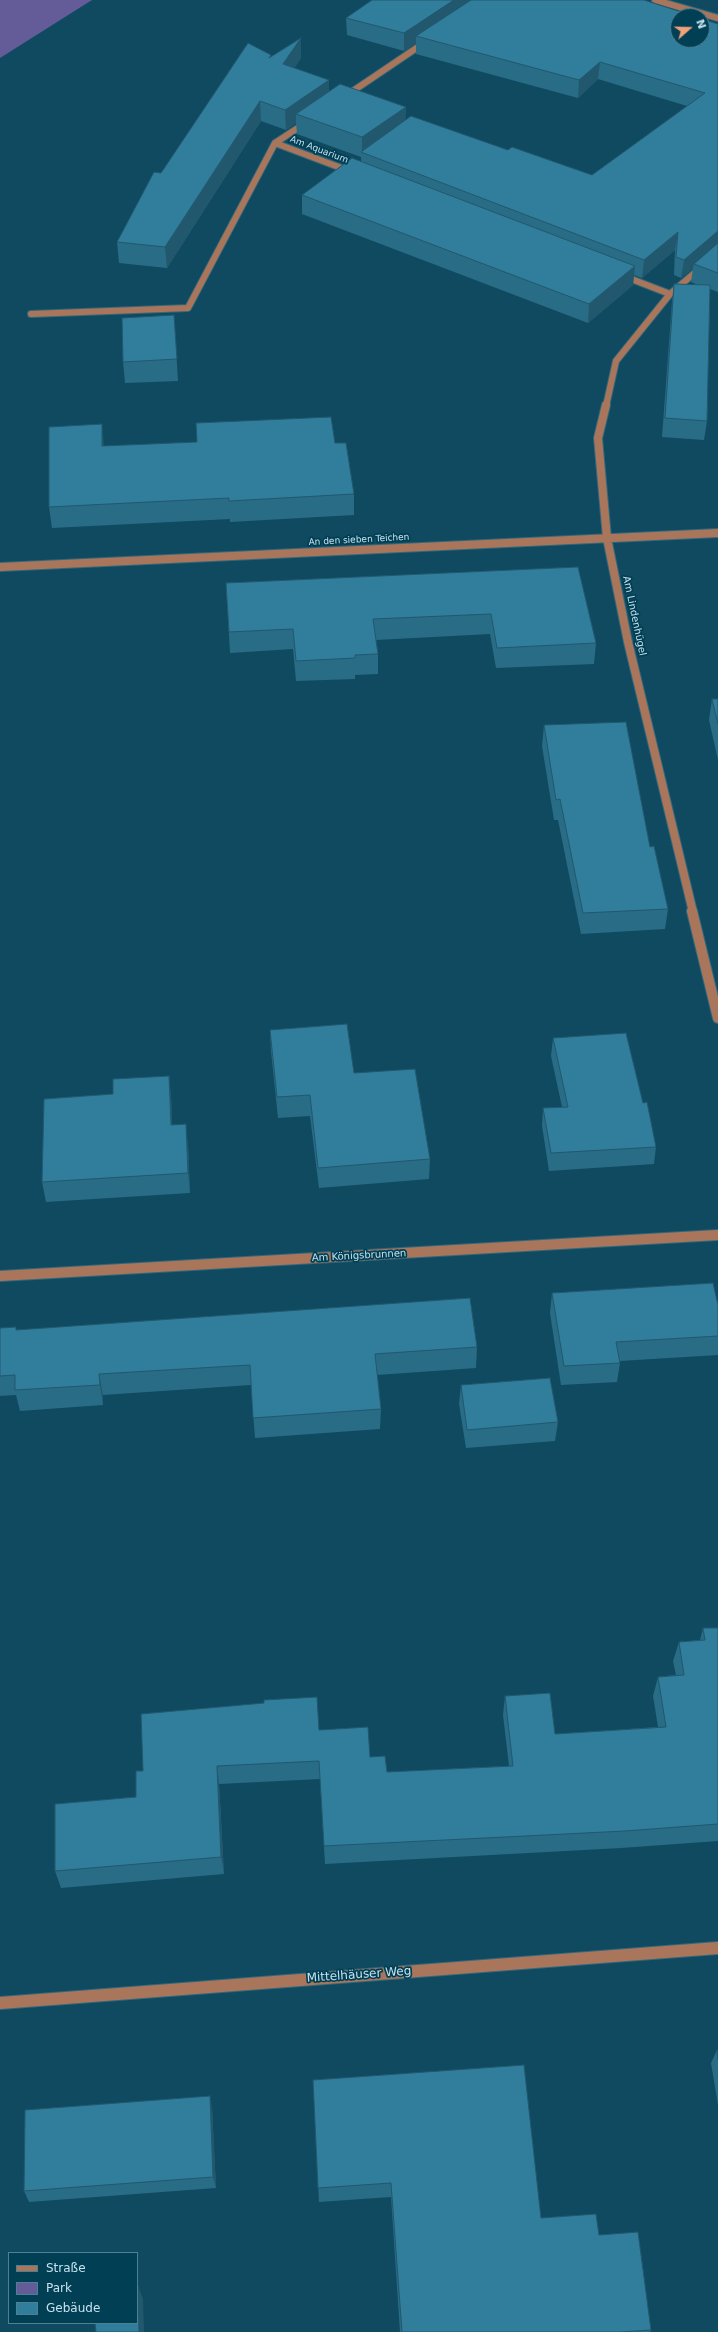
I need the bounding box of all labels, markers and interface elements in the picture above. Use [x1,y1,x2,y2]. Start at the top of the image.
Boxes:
north arrow [670,8,710,48]
text: N [693,18,708,31]
street label: Am Aquarium [288,134,350,166]
street label: An den sieben Teichen [308,532,410,548]
street label: Am Lindenhügel [620,575,648,657]
street label: Am Königsbrunnen [311,1248,407,1264]
street label: Mittelhäuser Weg [306,1964,412,1986]
legend [8,2252,138,2324]
text: Straße [46,2261,86,2275]
text: Park [46,2281,72,2295]
text: Gebäude [46,2301,100,2315]

